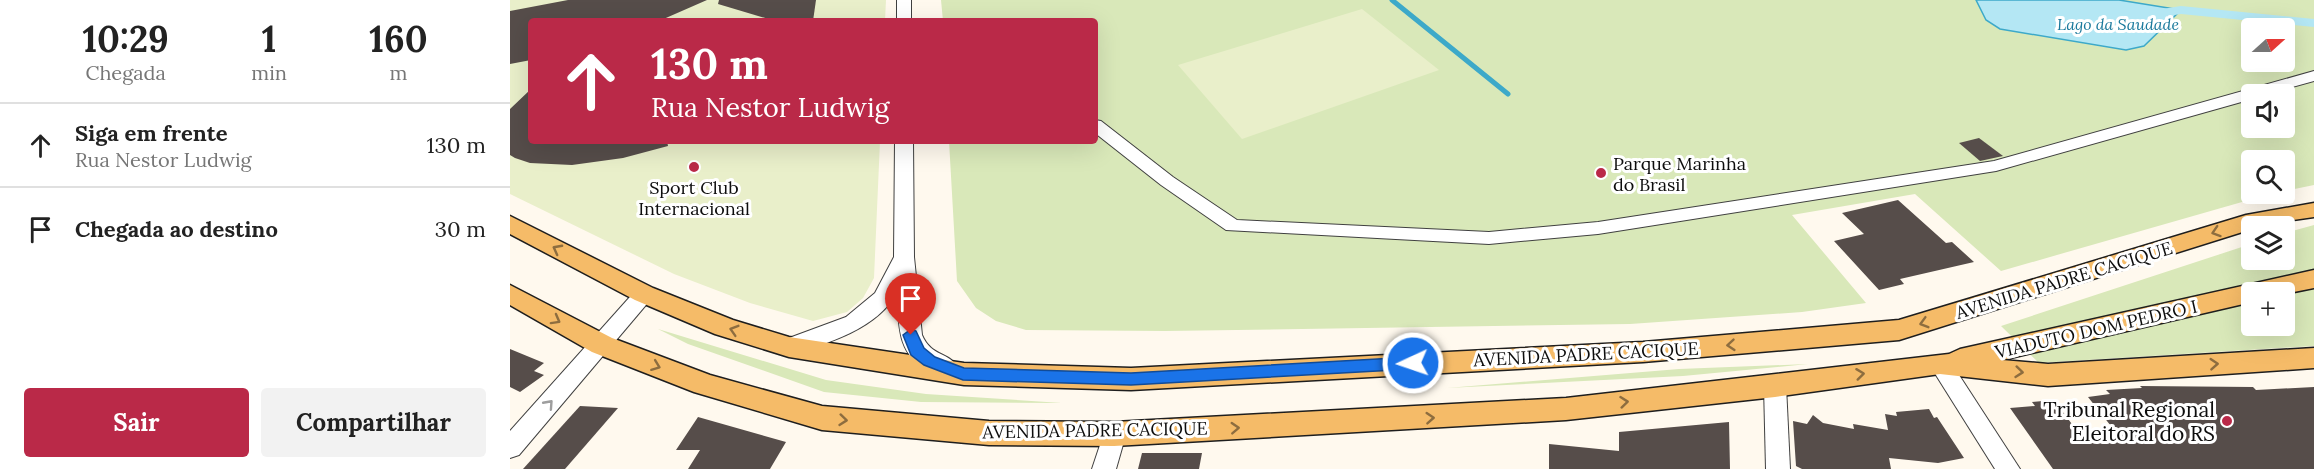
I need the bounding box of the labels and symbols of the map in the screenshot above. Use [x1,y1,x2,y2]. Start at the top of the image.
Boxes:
water label: Lago da Saudade [2057,14,2179,34]
north arrow [2241,18,2295,72]
place label: Parque Marinha do Brasil [1613,152,1746,196]
marker: Sport Club Internacional [687,160,701,174]
marker: Parque Marinha do Brasil [1594,166,1608,180]
place label: Sport Club Internacional [638,176,750,220]
one-way arrow [2211,225,2222,237]
street label: AVENIDA PADRE CACIQUE [1952,236,2175,324]
one-way arrow [552,244,563,256]
pin [885,273,936,335]
street label: VIADUTO DOM PEDRO I [1992,295,2199,364]
one-way arrow [550,312,560,324]
one-way arrow [1919,316,1930,328]
one-way arrow [729,324,740,337]
position arrow [1381,331,1445,395]
street label: AVENIDA PADRE CACIQUE [1472,337,1699,371]
one-way arrow [1726,338,1735,351]
one-way arrow [2209,358,2218,371]
one-way arrow [650,359,661,371]
one-way arrow [2015,365,2024,378]
one-way arrow [1856,368,1865,381]
one-way arrow [1619,396,1628,409]
place label: Tribunal Regional Eleitoral do RS [2043,396,2215,447]
one-way arrow [542,401,553,411]
one-way arrow [1426,411,1435,424]
one-way arrow [839,413,848,426]
marker: Tribunal Regional Eleitoral do RS [2220,414,2234,428]
street label: AVENIDA PADRE CACIQUE [981,417,1208,443]
one-way arrow [1231,422,1240,435]

